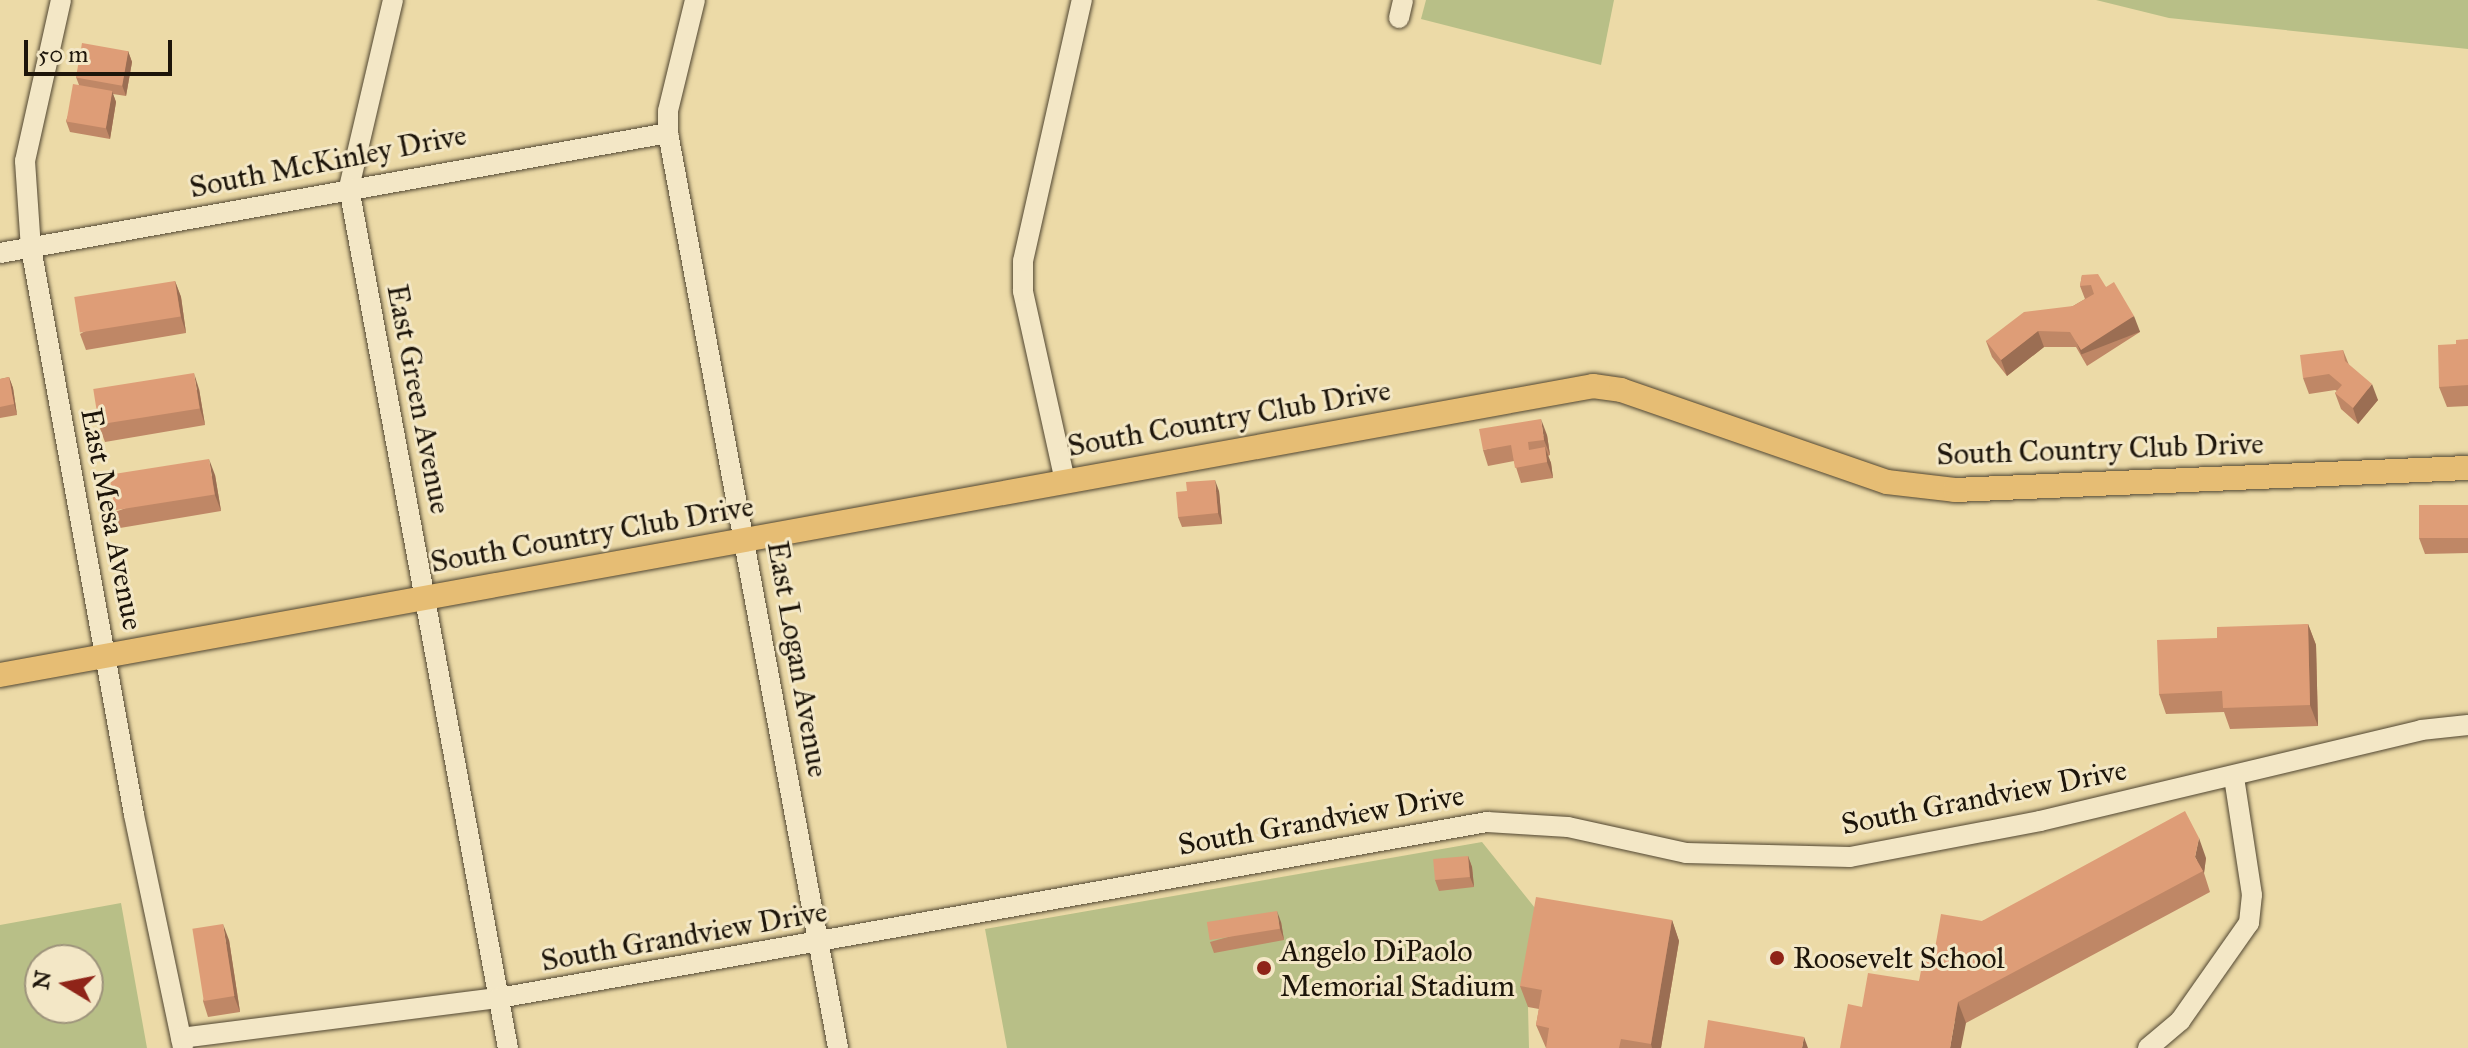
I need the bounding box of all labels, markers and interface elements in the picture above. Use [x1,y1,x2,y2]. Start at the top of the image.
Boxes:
scale bar [28,24,176,74]
text: 50 m [38,39,88,69]
street label: South McKinley Drive [186,116,470,206]
street label: East Green Avenue [379,281,459,517]
street label: South Country Club Drive [1065,372,1393,464]
street label: East Mesa Avenue [73,405,151,633]
street label: South Country Club Drive [1936,425,2264,473]
street label: South Country Club Drive [428,488,756,580]
street label: East Logan Avenue [760,538,836,780]
street label: South Grandview Drive [1838,752,2130,842]
street label: South Grandview Drive [1175,777,1467,863]
street label: South Grandview Drive [538,893,830,979]
place label: Angelo DiPaolo Memorial Stadium [1280,933,1515,1004]
place label: Roosevelt School [1793,940,2005,976]
north arrow [24,944,104,1024]
marker: Roosevelt School [1768,949,1786,967]
marker: Angelo DiPaolo Memorial Stadium [1255,959,1273,977]
text: N [27,969,57,992]

